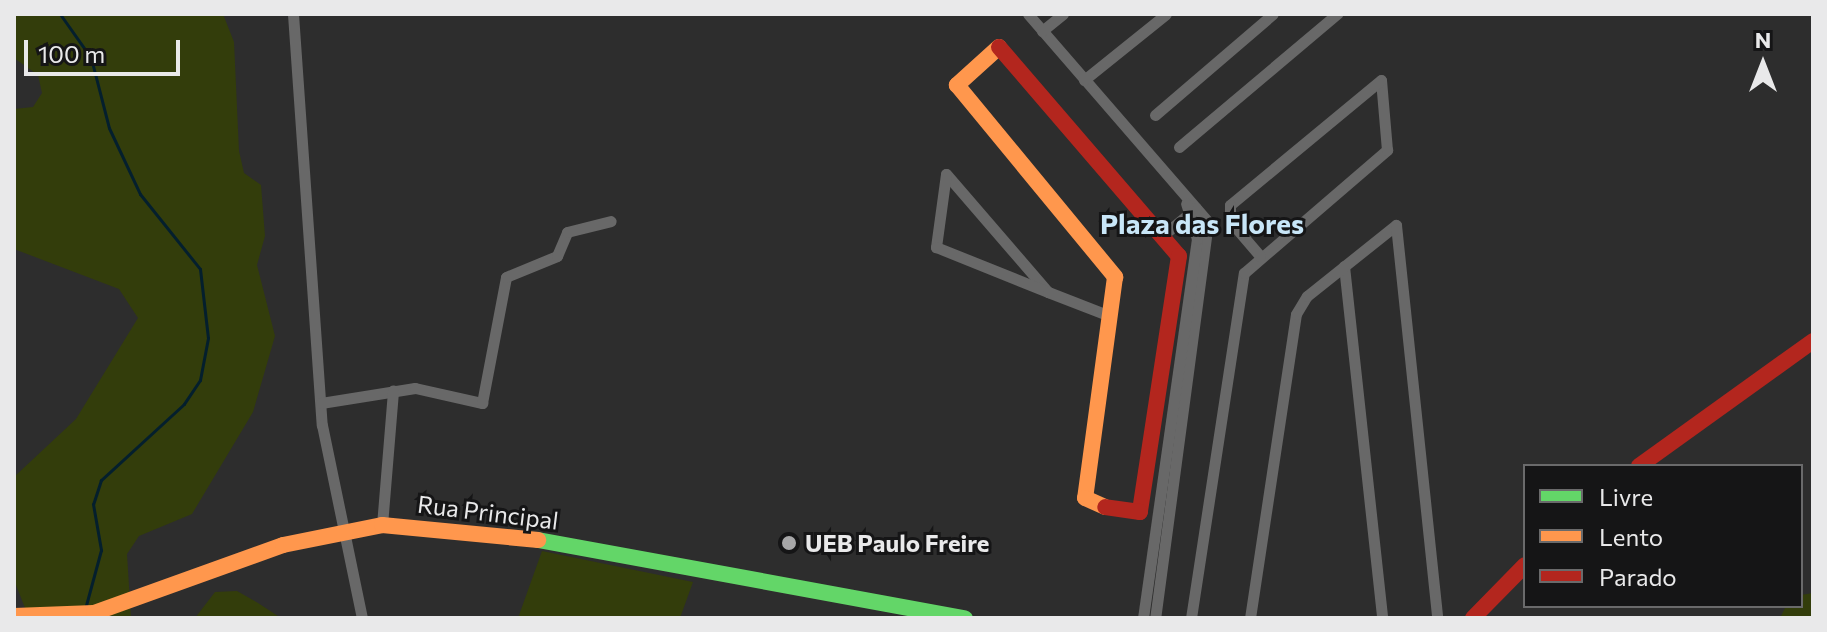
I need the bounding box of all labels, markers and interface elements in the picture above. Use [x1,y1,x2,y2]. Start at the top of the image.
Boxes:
scale bar [28,24,184,74]
north arrow [1723,24,1803,104]
text: N [1755,26,1771,53]
text: 100 m [38,39,105,68]
district label: Plaza das Flores [1100,206,1304,240]
legend [1523,464,1803,608]
text: Livre [1599,482,1653,511]
street label: Rua Principal [416,489,560,535]
text: Lento [1599,522,1663,551]
place label: UEB Paulo Freire [805,529,989,557]
marker: UEB Paulo Freire [780,534,798,552]
text: Parado [1599,562,1677,591]

